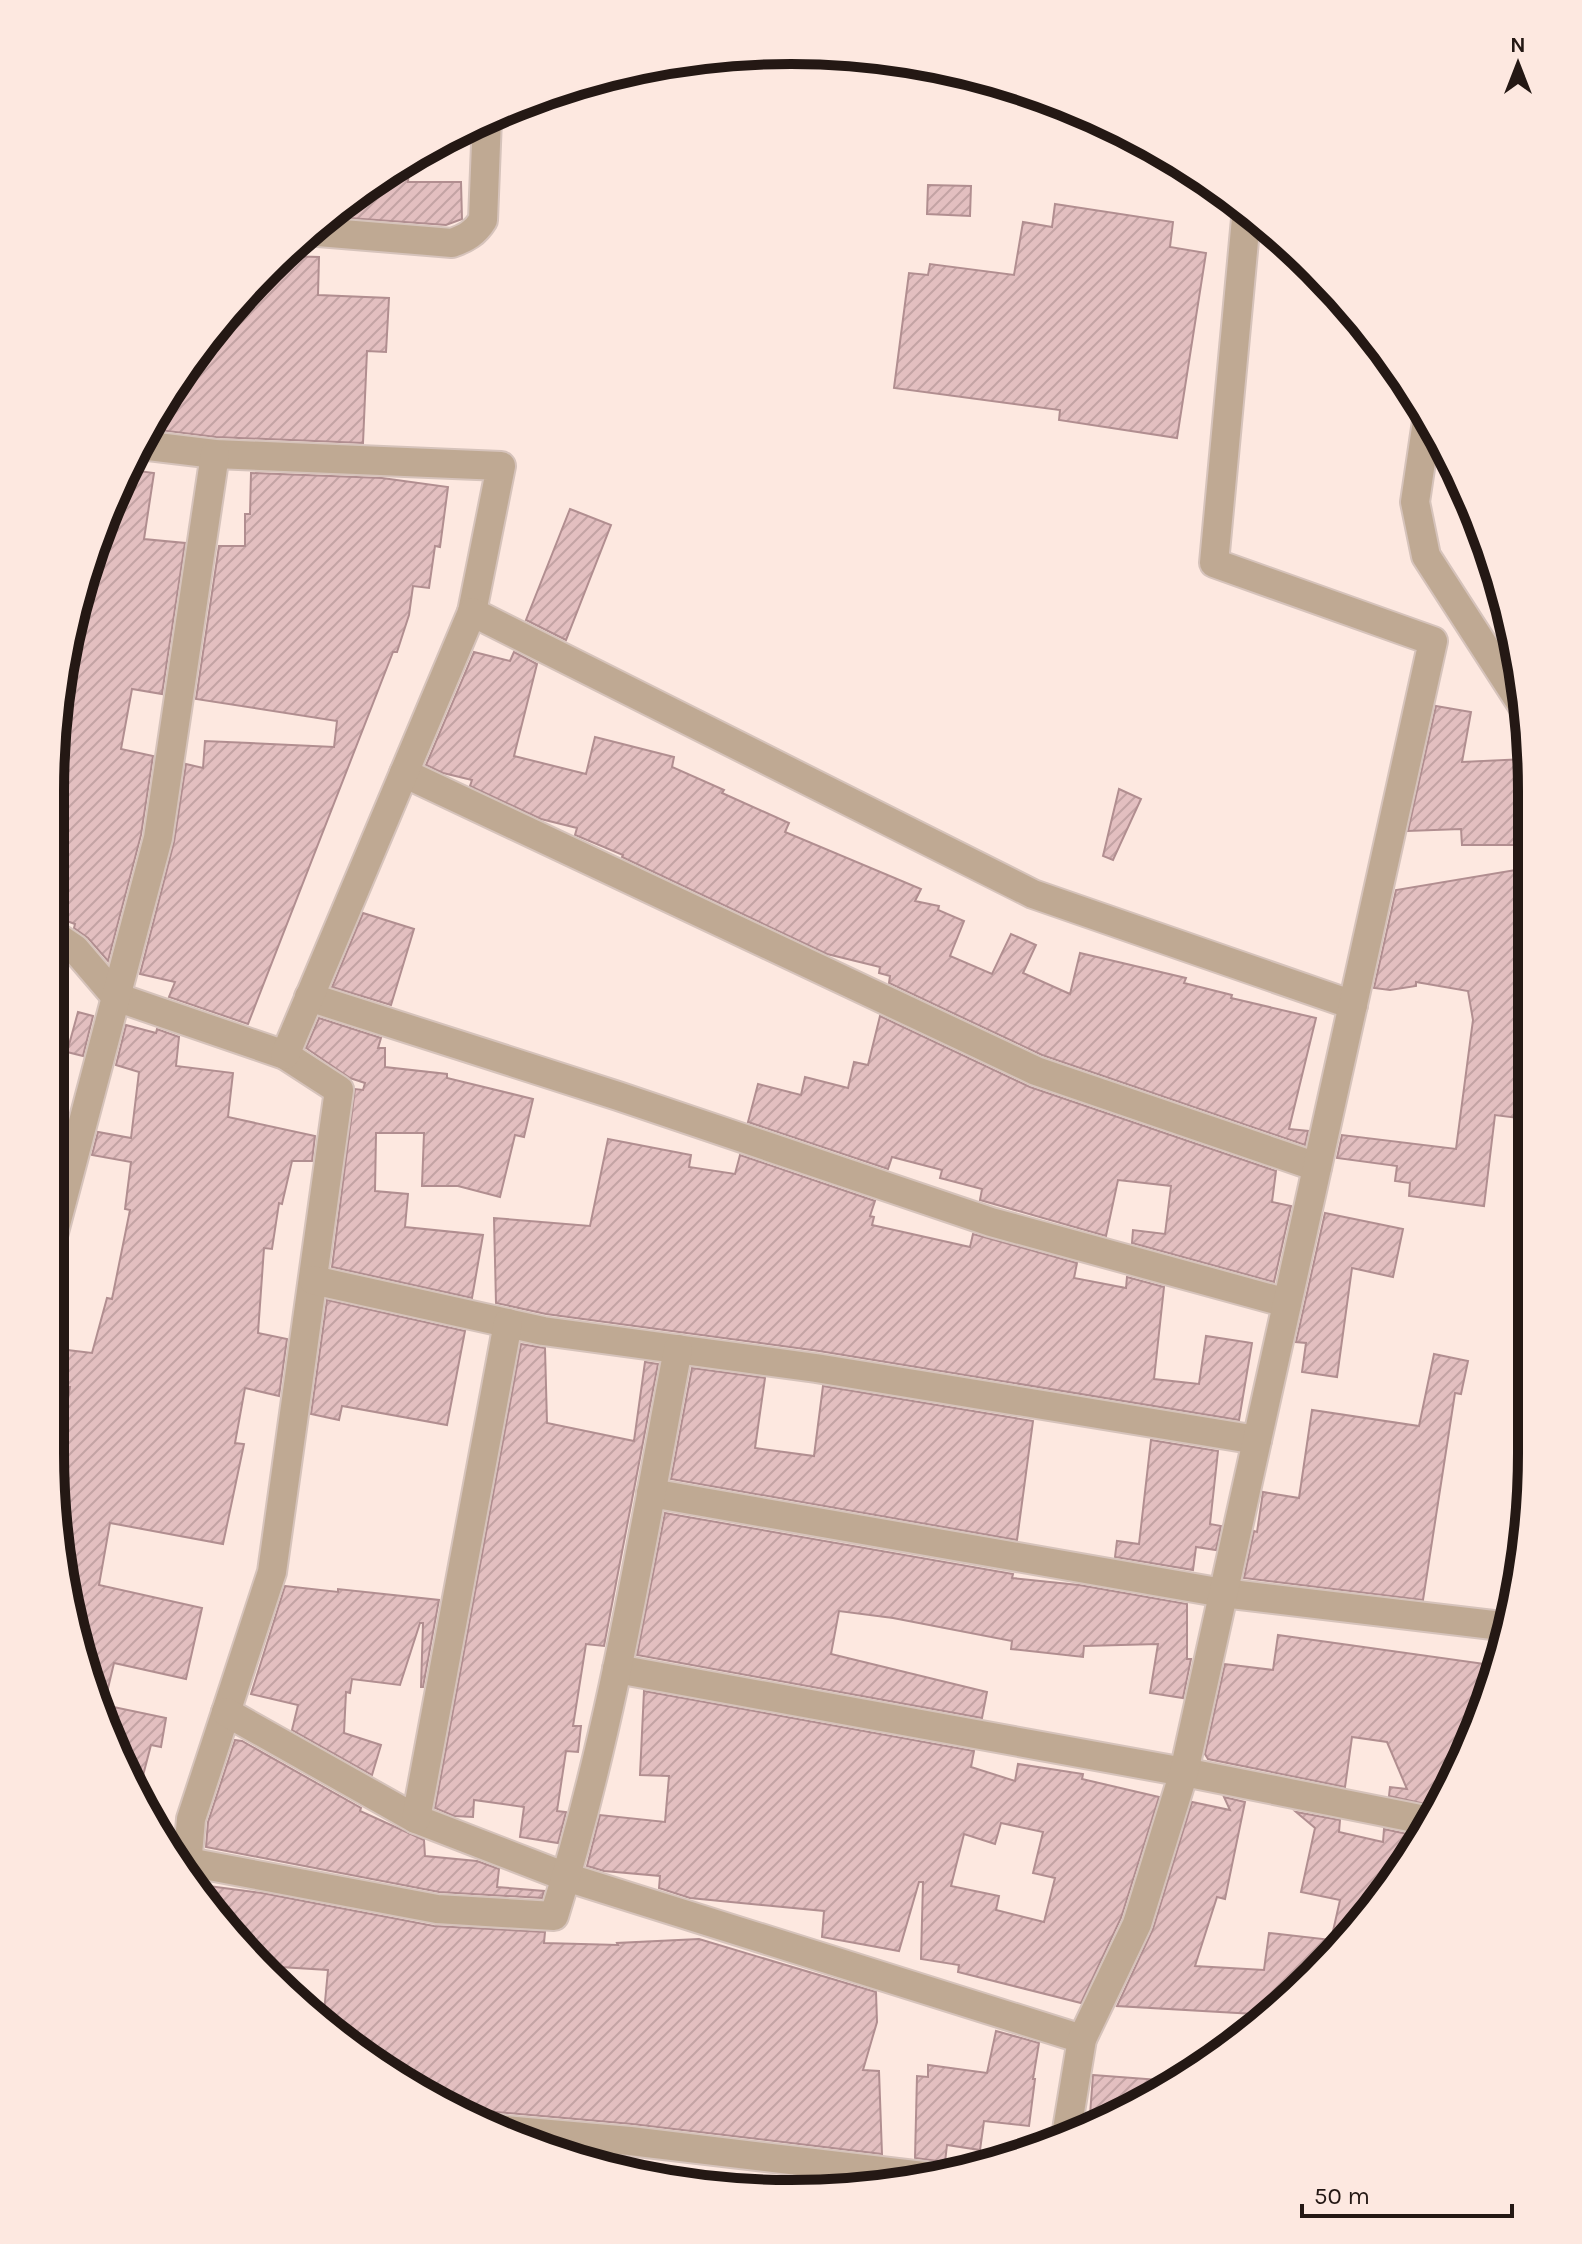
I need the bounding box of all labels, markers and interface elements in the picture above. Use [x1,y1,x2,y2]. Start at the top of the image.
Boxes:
north arrow [1478,24,1558,104]
text: N [1510,32,1526,58]
scale bar [1302,2168,1512,2218]
text: 50 m [1314,2182,1370,2210]

